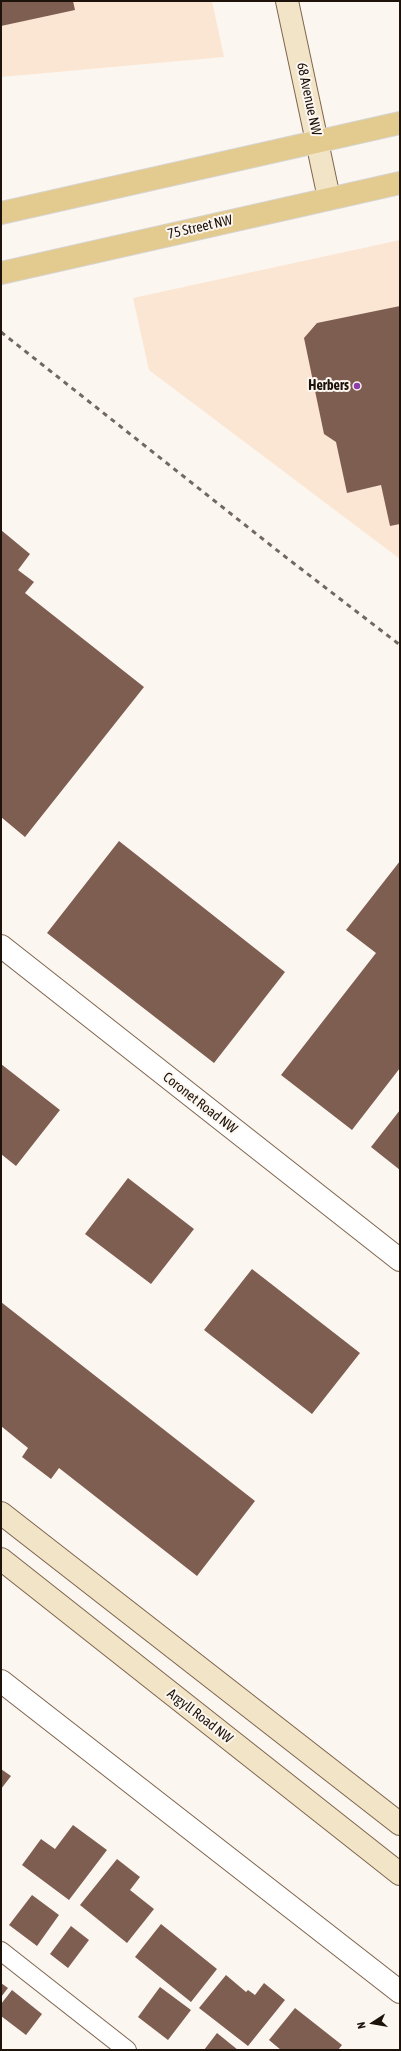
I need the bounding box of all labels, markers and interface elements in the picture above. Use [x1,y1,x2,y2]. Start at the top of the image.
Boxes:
street label: 68 Avenue NW [293,61,325,137]
street label: 75 Street NW [166,211,234,243]
place label: Herbers [308,378,349,394]
marker: Herbers [352,381,362,391]
street label: Coronet Road NW [159,1069,241,1137]
street label: Argyll Road NW [164,1685,236,1747]
north arrow [353,2003,393,2043]
text: N [355,2021,368,2030]

